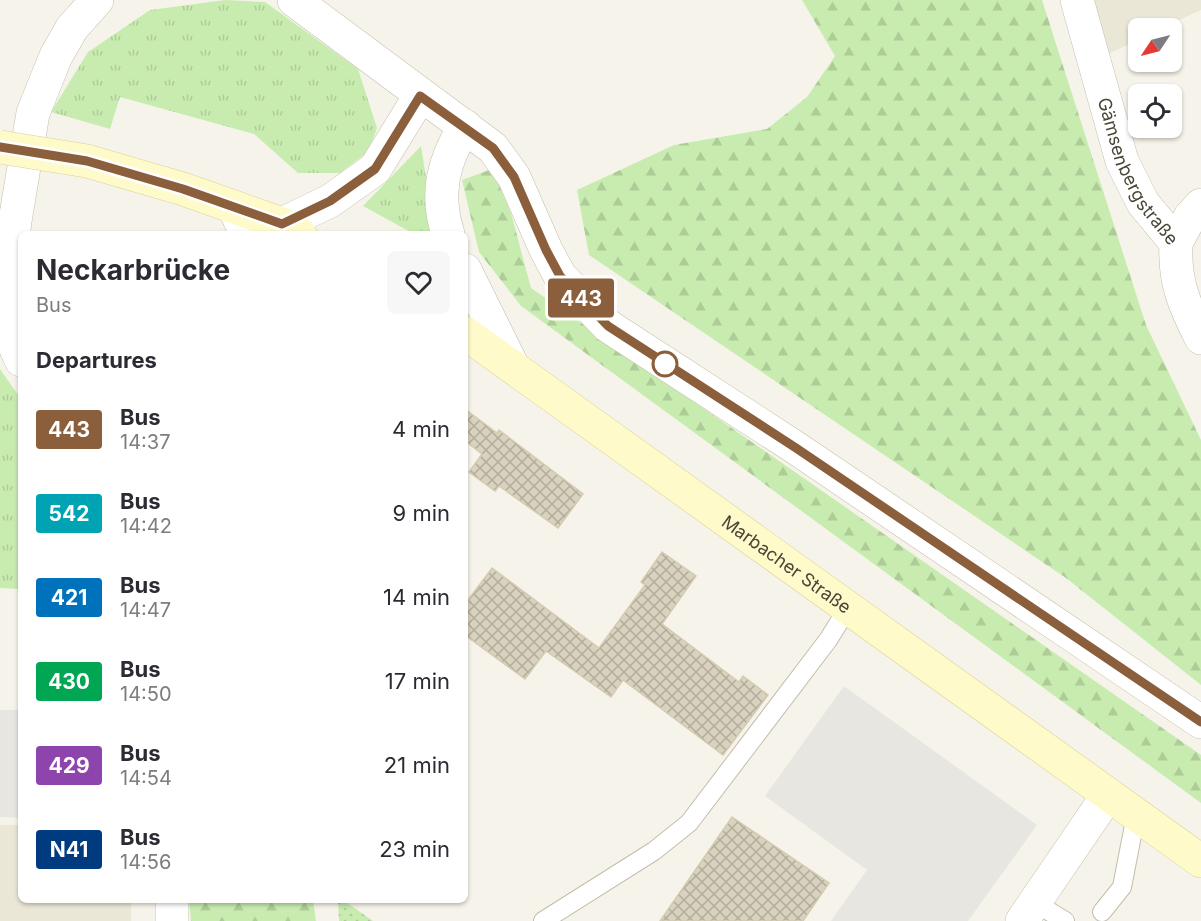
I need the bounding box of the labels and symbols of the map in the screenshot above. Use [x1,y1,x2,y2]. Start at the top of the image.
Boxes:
north arrow [1128,18,1182,72]
street label: Gämsenbergstraße [1094,95,1183,249]
line badge: 443 [546,278,616,318]
unlabelled marker [652,351,678,377]
street label: Marbacher Straße [718,510,855,617]

